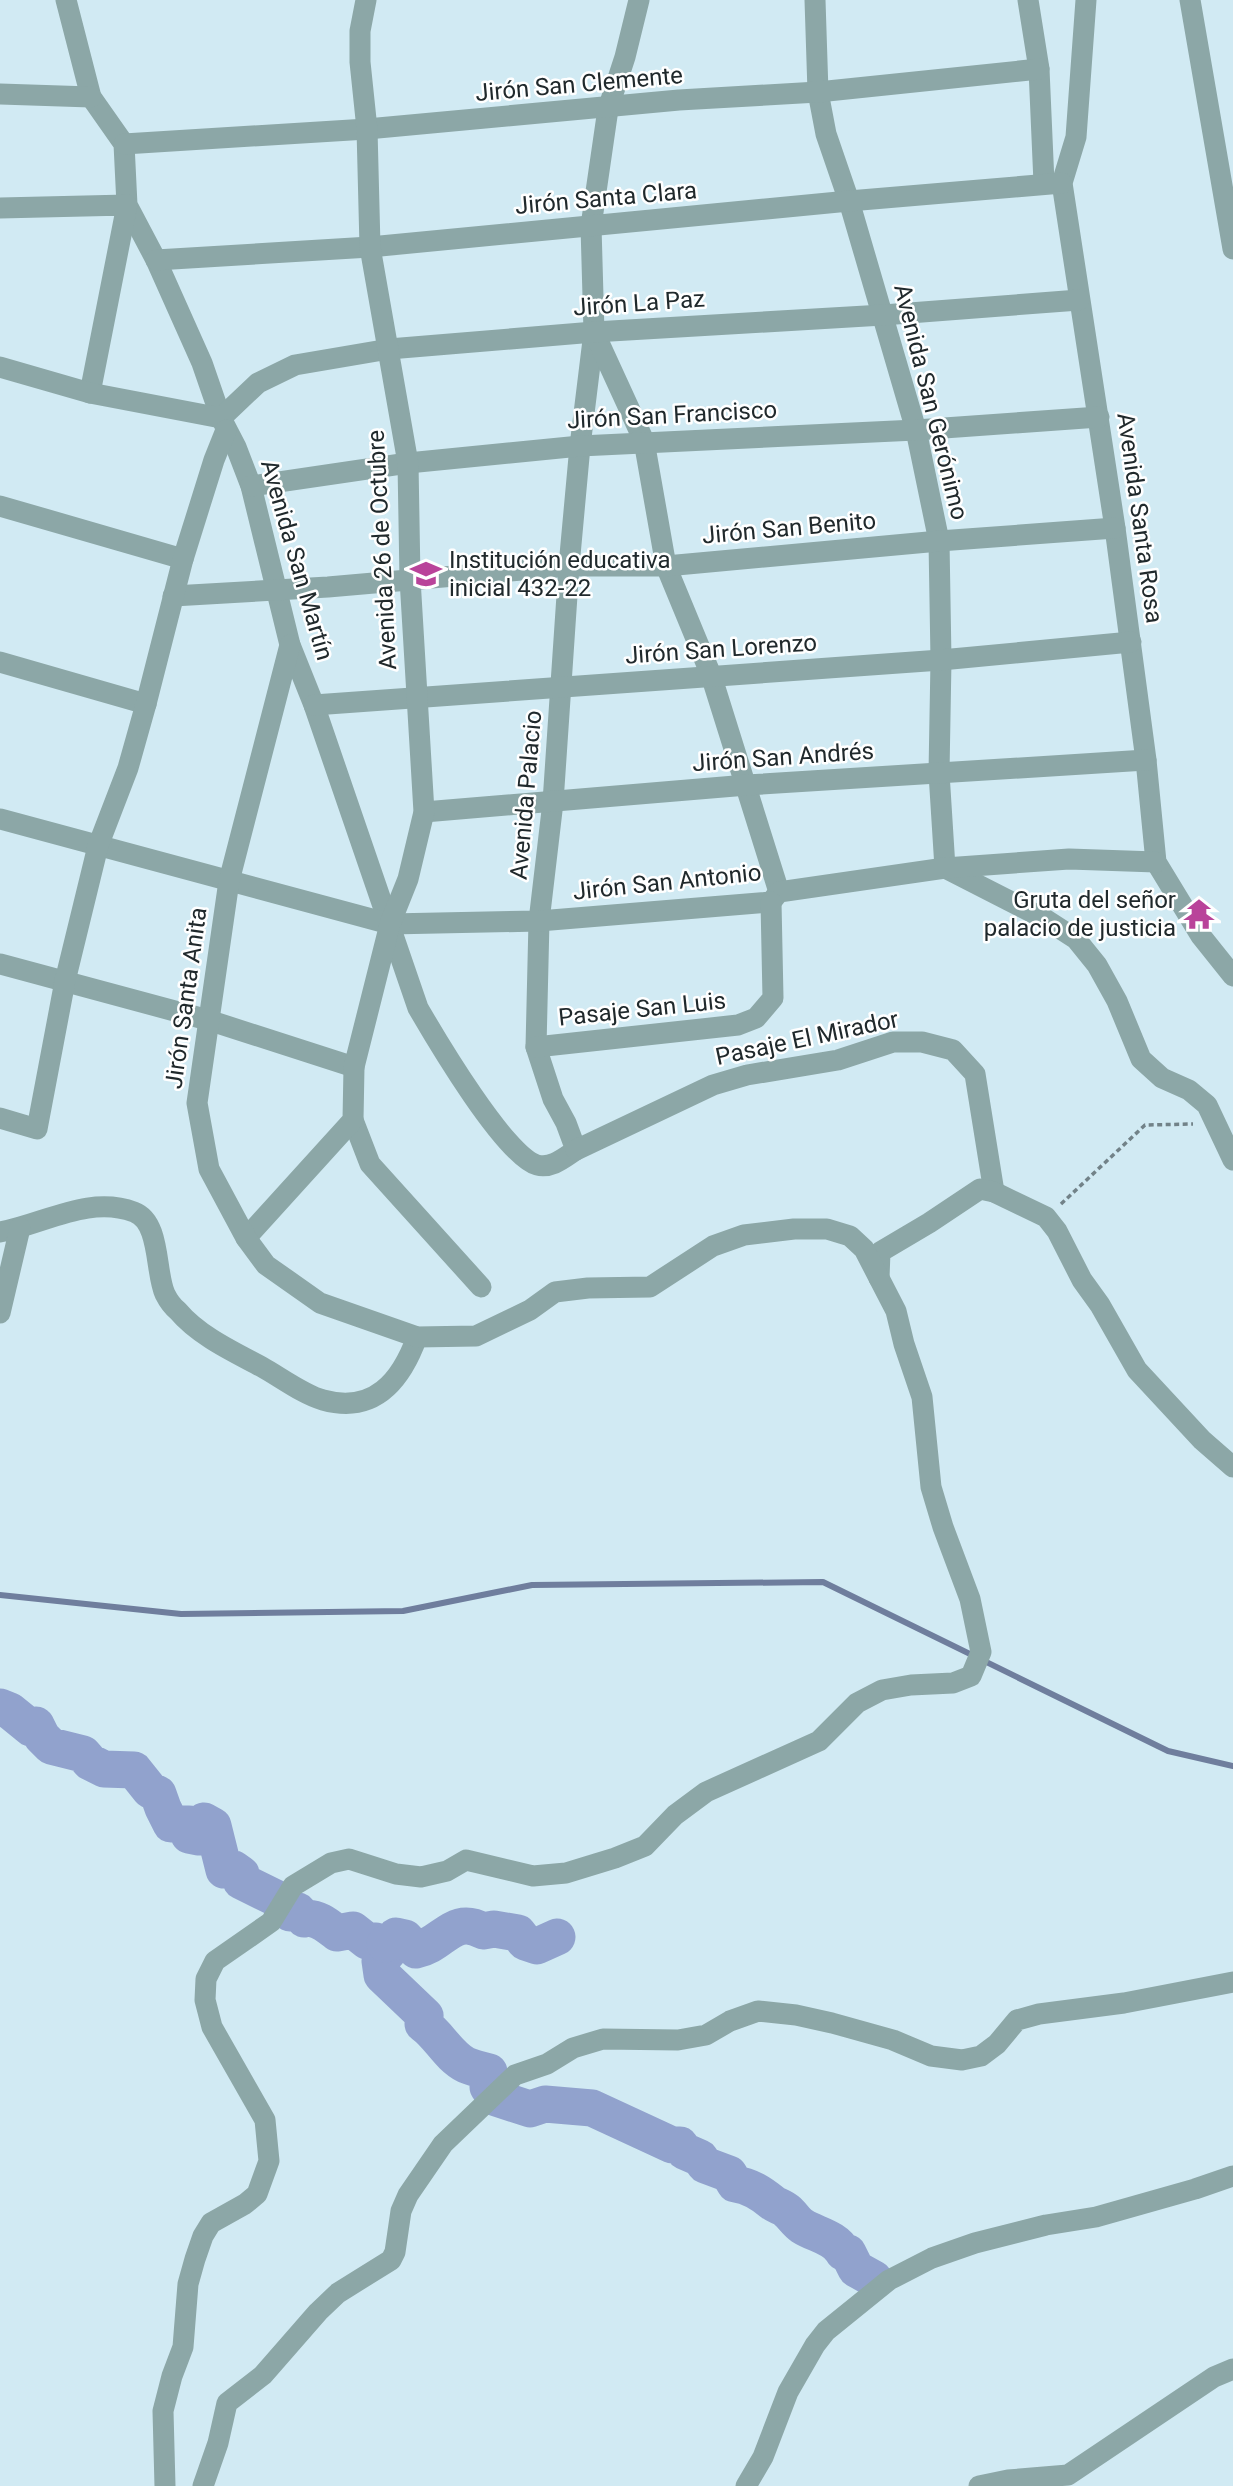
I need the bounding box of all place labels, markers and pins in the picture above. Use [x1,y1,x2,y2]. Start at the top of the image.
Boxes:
place label: Institución educativa inicial 432-22 [449,546,671,602]
school or university icon: Institución educativa inicial 432-22 [409,557,443,591]
place label: Gruta del señor palacio de justicia [984,886,1176,942]
temple icon: Gruta del señor palacio de justicia [1182,897,1216,931]

